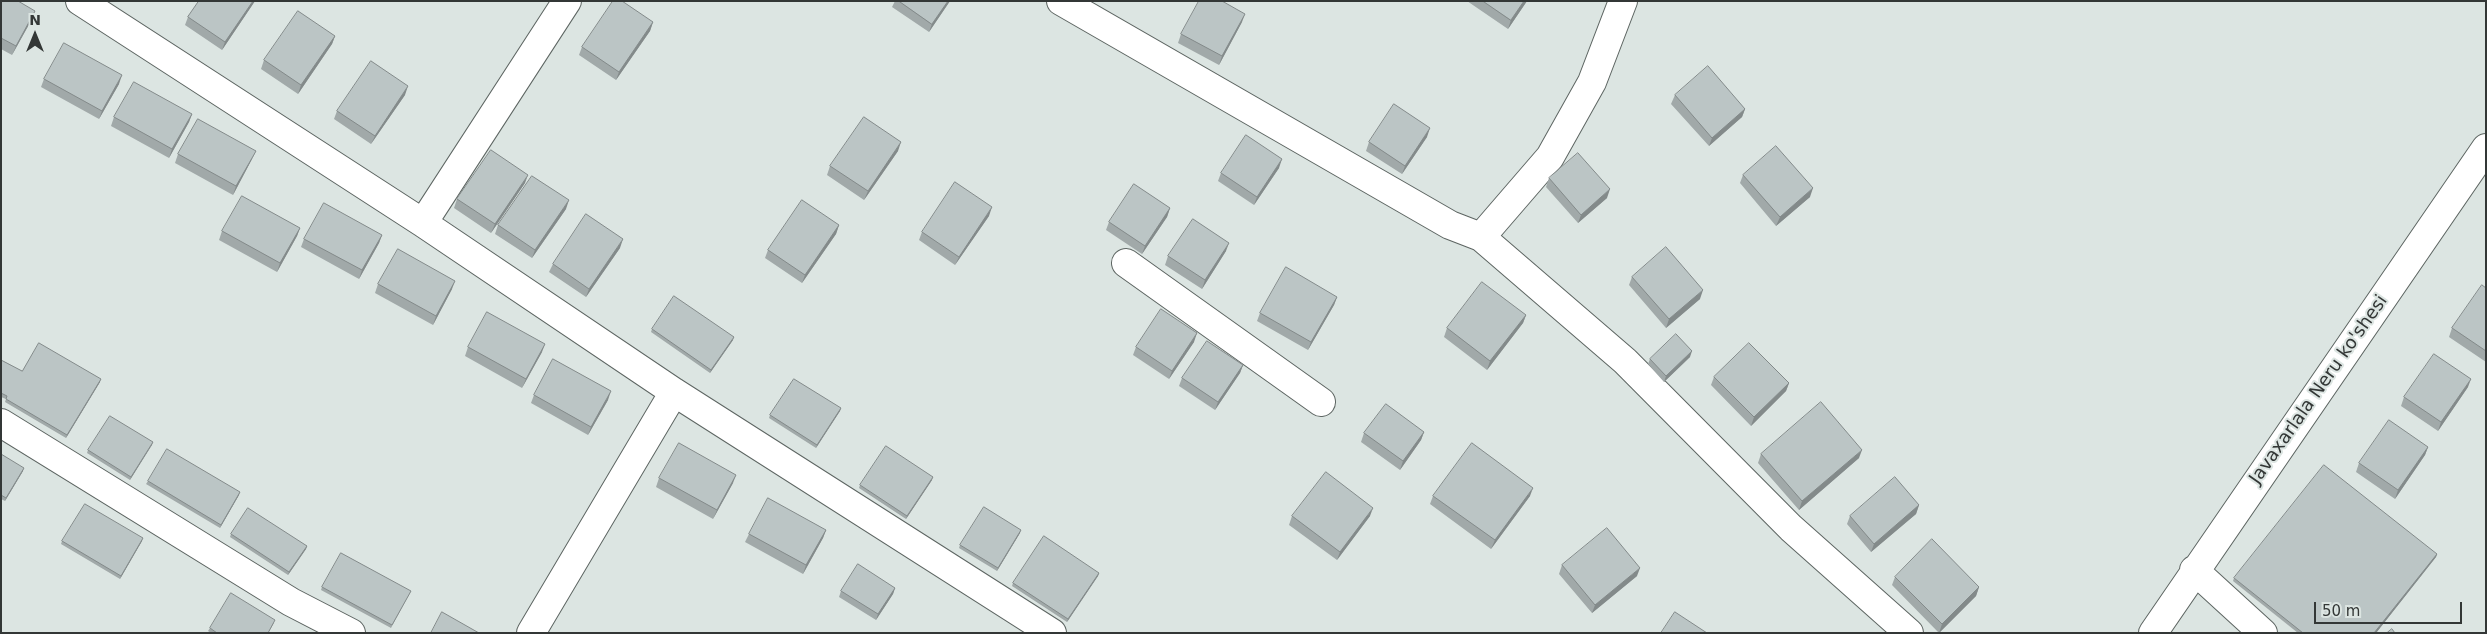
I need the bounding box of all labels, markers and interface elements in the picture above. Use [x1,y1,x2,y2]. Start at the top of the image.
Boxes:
north arrow [10,10,60,60]
text: N [29,12,41,28]
street label: Javaxarlala Neru ko'shesi [2245,291,2393,489]
scale bar [2317,592,2464,624]
text: 50 m [2322,602,2360,620]

